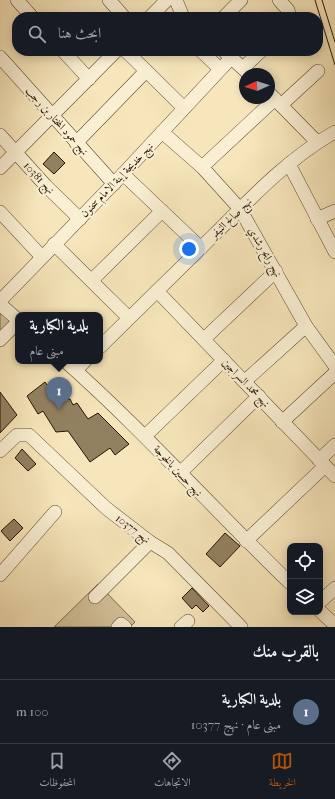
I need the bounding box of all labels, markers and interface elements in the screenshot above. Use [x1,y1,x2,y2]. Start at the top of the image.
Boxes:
search box [12,12,323,56]
icon: search [26,23,48,45]
text: ابحث هنا [58,24,101,42]
north arrow [239,68,275,104]
street label: نهج حمود المختار بن رجب [20,84,91,161]
street label: نهج خديجة إبنة الامام سحنون [78,140,159,223]
street label: نهج 10381 [18,159,57,199]
street label: نهج صالح النيفر [207,195,257,245]
street label: نهج رابح رشدي [242,225,285,281]
your location [179,239,199,259]
popup [15,312,103,364]
text: بلدية الكبارية [29,316,89,334]
text: مبنى عام [29,343,64,358]
street label: نهج محمد السراجين [217,356,272,413]
pin: 1 [46,377,72,410]
street label: نهج حسين بالخوجة [148,443,205,502]
street label: نهج 10377 [111,512,153,550]
map controls [287,543,323,615]
button: locate [287,543,323,579]
button: layers [287,579,323,615]
text: بالقرب منك [253,641,319,661]
text: بلدية الكبارية [222,690,281,708]
text: 100 m [16,704,49,719]
text: 1 [304,704,308,719]
text: مبنى عام · نهج 10377 [191,717,281,732]
tab: المحفوظات [39,750,75,793]
tab: الاتجاهات [154,750,191,793]
tab: الخريطة [269,750,296,793]

